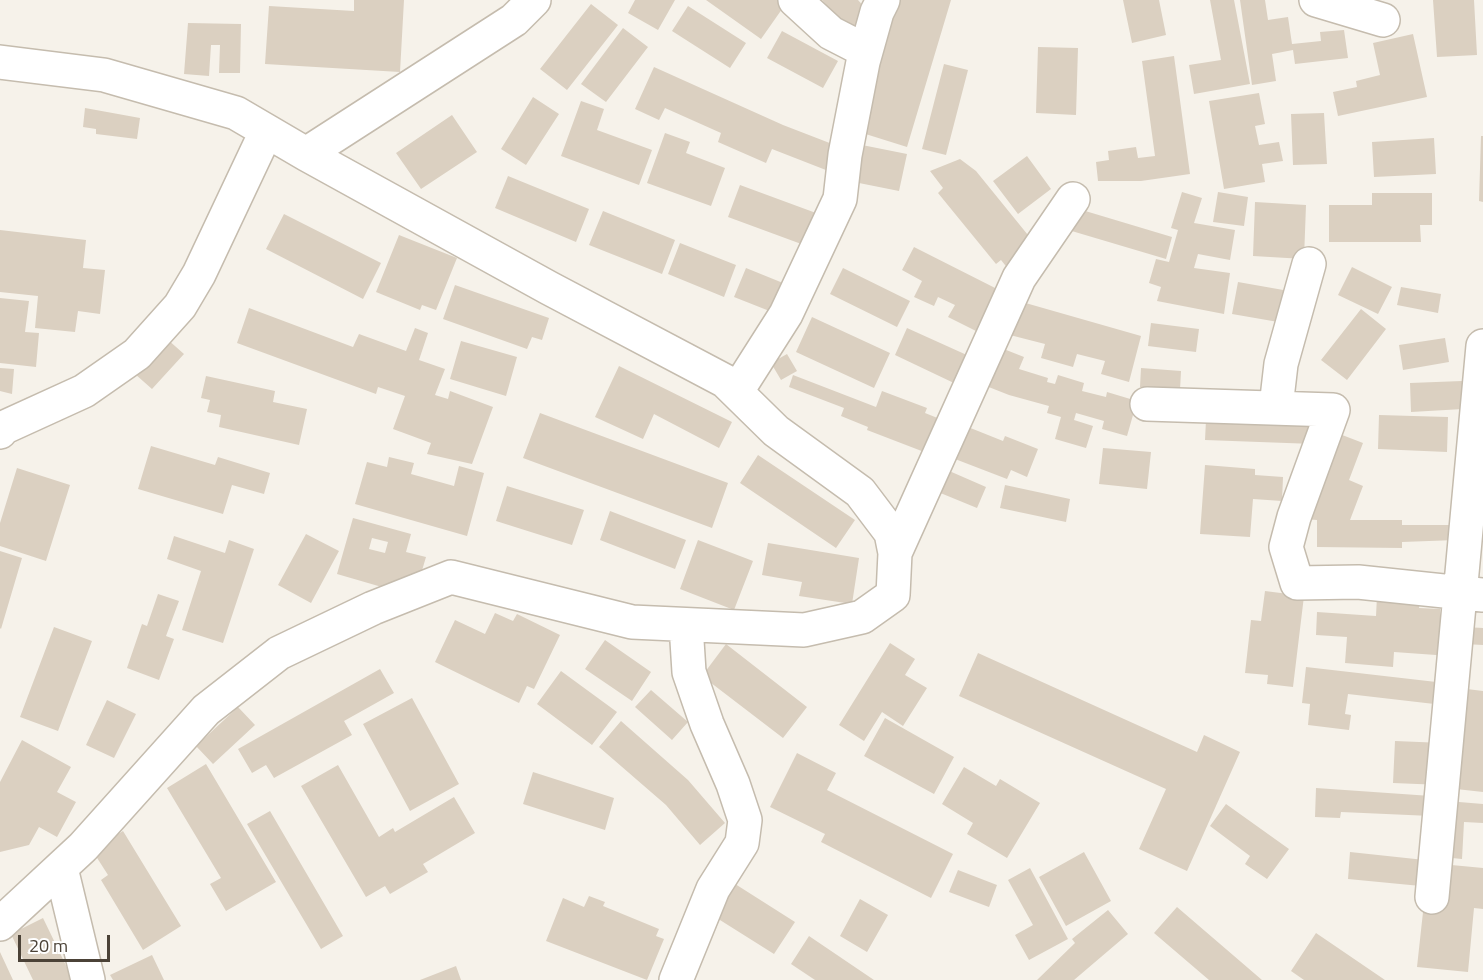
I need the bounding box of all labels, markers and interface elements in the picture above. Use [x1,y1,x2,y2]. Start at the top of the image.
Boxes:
scale bar [21,923,112,961]
text: 20 m [29,932,68,959]

